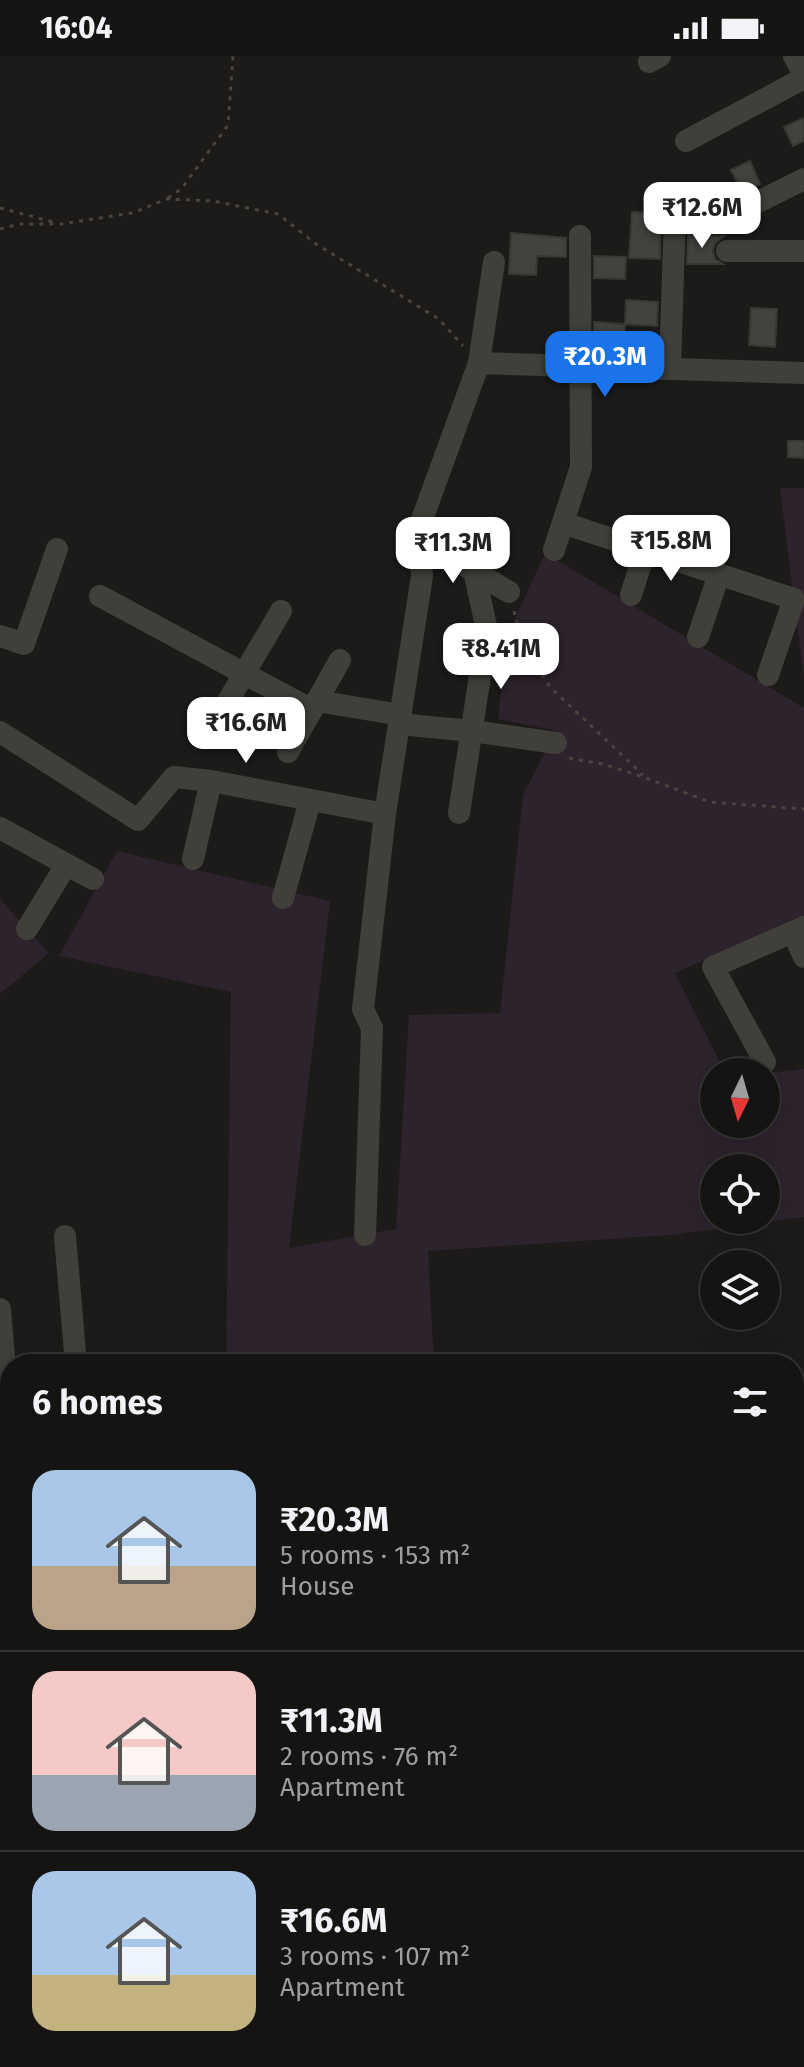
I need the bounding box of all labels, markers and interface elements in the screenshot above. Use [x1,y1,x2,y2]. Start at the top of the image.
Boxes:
text: 16:04 [40,10,113,46]
pin: ₹12.6M [637,182,767,250]
text: ₹12.6M [662,192,742,223]
pin: ₹20.3M [540,331,670,399]
text: ₹20.3M [563,341,647,372]
pin: ₹15.8M [606,515,736,583]
pin: ₹11.3M [388,517,518,585]
text: ₹15.8M [630,525,712,556]
text: ₹11.3M [414,527,492,558]
pin: ₹8.41M [436,623,566,691]
text: ₹8.41M [461,633,541,664]
pin: ₹16.6M [181,697,311,765]
text: ₹16.6M [205,707,287,738]
north arrow [700,1058,780,1138]
map controls [700,1058,780,1330]
button: locate [700,1154,780,1234]
button: layers [700,1250,780,1330]
icon: filters [728,1380,772,1424]
text: 6 homes [32,1382,163,1423]
text: ₹20.3M [280,1499,389,1540]
icon: home [96,1502,192,1598]
text: 5 rooms · 153 m² [280,1540,471,1571]
text: House [280,1571,354,1602]
text: ₹11.3M [280,1700,382,1741]
icon: home [96,1703,192,1799]
text: 2 rooms · 76 m² [280,1741,458,1772]
text: Apartment [280,1772,405,1803]
text: ₹16.6M [280,1900,387,1941]
icon: home [96,1903,192,1999]
text: 3 rooms · 107 m² [280,1941,470,1972]
text: Apartment [280,1972,405,2003]

